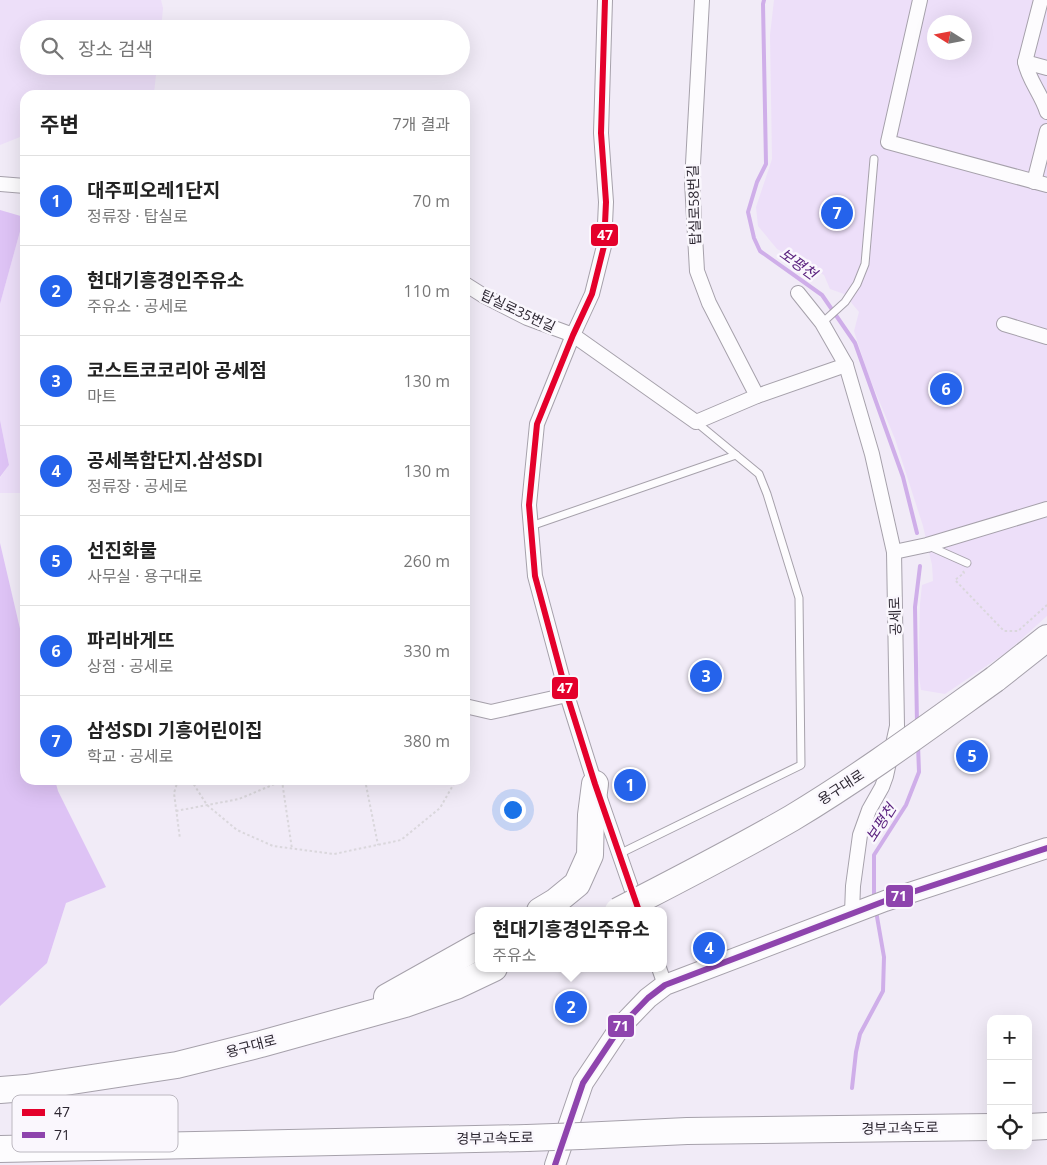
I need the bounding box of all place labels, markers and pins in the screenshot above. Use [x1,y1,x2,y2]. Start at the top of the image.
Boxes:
pin: 7 [821,194,853,232]
pin: 6 [930,370,962,408]
pin: 3 [690,657,722,695]
pin: 5 [956,737,988,775]
pin: 1 [614,766,646,804]
pin: 4 [693,929,725,967]
pin: 2 [555,988,587,1026]

